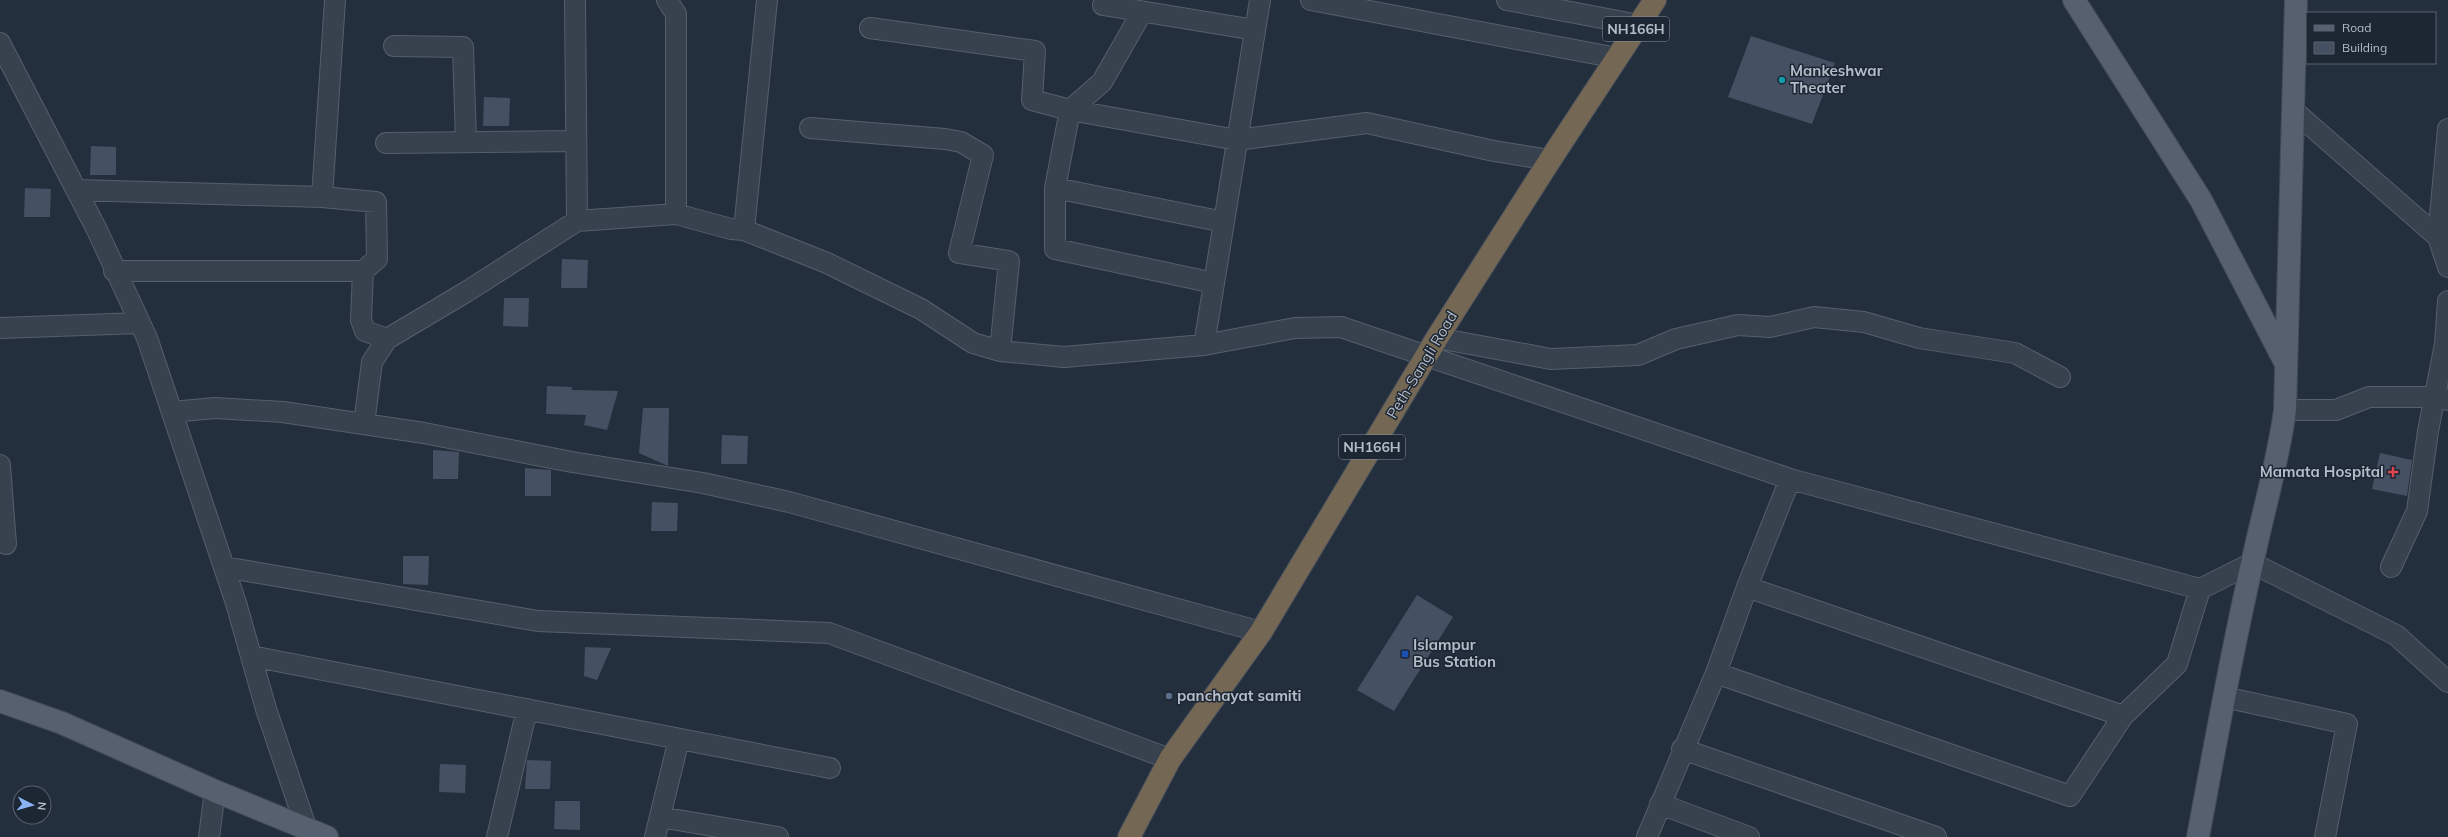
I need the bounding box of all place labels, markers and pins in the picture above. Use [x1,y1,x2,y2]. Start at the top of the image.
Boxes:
place label: Mankeshwar Theater [1790,61,1883,97]
marker: Mankeshwar Theater [1777,75,1787,85]
place label: Mamata Hospital [2260,462,2384,481]
marker: Mamata Hospital [2387,466,2399,478]
place label: Islampur Bus Station [1413,635,1496,671]
marker: Islampur Bus Station [1400,649,1410,659]
place label: panchayat samiti [1177,686,1301,705]
marker: panchayat samiti [1164,691,1174,701]

